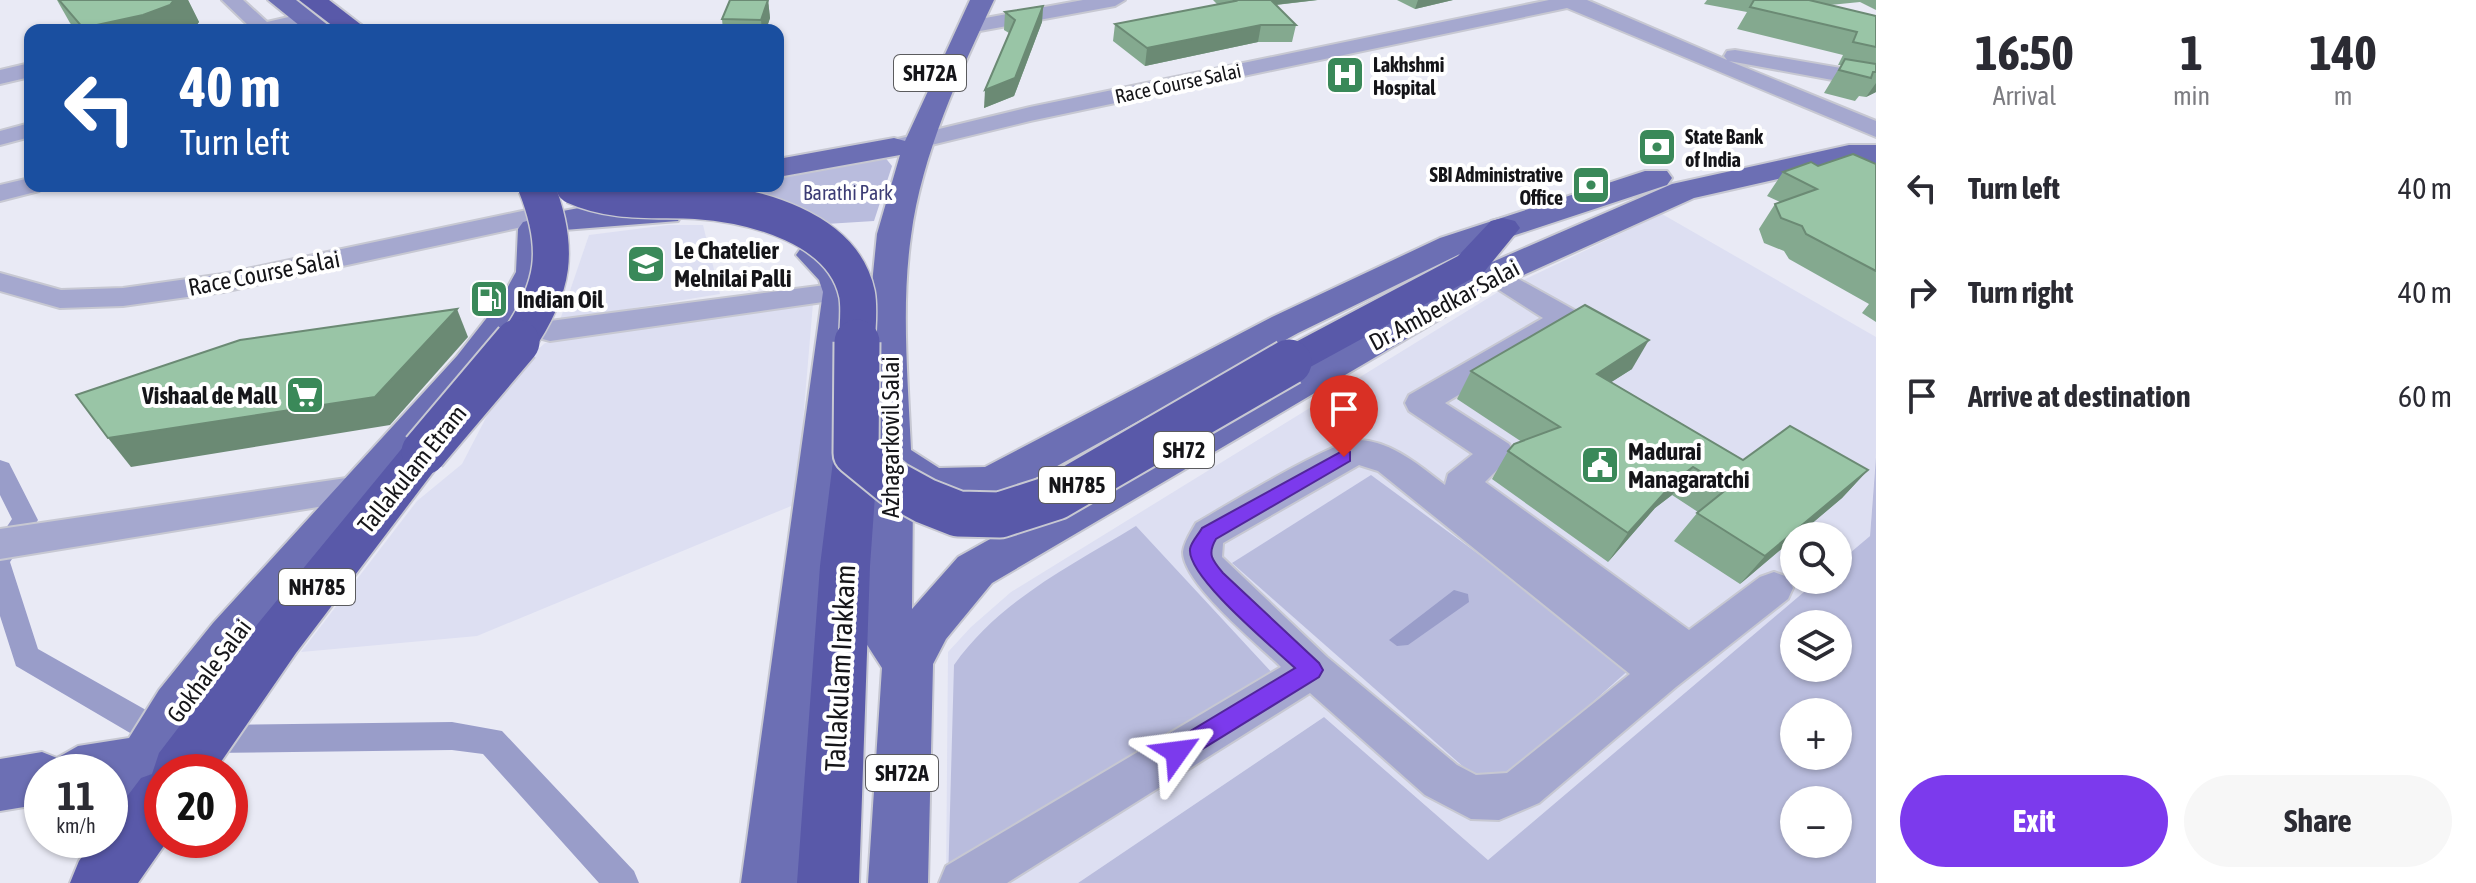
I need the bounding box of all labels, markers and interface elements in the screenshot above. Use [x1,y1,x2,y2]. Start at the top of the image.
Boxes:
text: 16:50 [1975,25,2074,80]
text: 1 [2180,25,2203,80]
text: 140 [2309,25,2377,80]
place label: Lakhshmi Hospital [1373,53,1444,99]
hospital icon: Lakhshmi Hospital [1324,54,1366,96]
text: 40 m [180,55,281,119]
road number: SH72A [894,55,966,91]
icon: left [48,56,152,160]
street label: Race Course Salai [1113,58,1243,108]
text: Arrival [1993,81,2056,111]
text: min [2173,81,2210,111]
text: m [2334,81,2352,111]
text: Turn left [180,121,290,163]
place label: State Bank of India [1685,125,1763,171]
bank icon: State Bank of India [1636,126,1678,168]
place label: SBI Administrative Office [1430,163,1563,209]
bank icon: SBI Administrative Office [1570,164,1612,206]
icon: left [1900,166,1944,210]
text: Turn left [1968,171,2060,205]
text: 40 m [2398,171,2452,205]
park label: Barathi Park [803,181,893,204]
place label: Le Chatelier Melnilai Palli [674,237,792,292]
school or university icon: Le Chatelier Melnilai Palli [625,243,667,285]
street label: Race Course Salai [186,245,342,301]
street label: Dr. Ambedkar Salai [1364,254,1524,356]
icon: right [1900,270,1944,314]
text: Turn right [1968,275,2074,309]
text: 40 m [2398,275,2452,309]
fuel station icon: Indian Oil [468,278,510,320]
place label: Indian Oil [517,286,604,313]
street label: Azhagarkovil Salai [877,356,904,518]
supermarket icon: Vishaal de Mall [284,374,326,416]
icon: arrive [1900,374,1944,418]
pin [1310,375,1378,457]
text: Arrive at destination [1968,379,2190,413]
text: 60 m [2398,379,2452,413]
place label: Vishaal de Mall [141,382,278,409]
icon: arrive [1322,387,1366,431]
street label: Tallakulam Etram [352,400,472,538]
road number: SH72 [1154,432,1214,468]
place label: Madurai Managaratchi [1628,438,1750,493]
public building icon: Madurai Managaratchi [1579,444,1621,486]
road number: NH785 [1039,467,1115,503]
map controls [1780,522,1852,858]
button: search [1780,522,1852,594]
street label: Tallakulam Irakkam [819,564,861,772]
road number: NH785 [279,569,355,605]
button: layers [1780,610,1852,682]
street label: Gokhale Salai [162,614,256,728]
button: + [1780,698,1852,770]
position arrow [1135,710,1219,794]
speed limit sign: 20 [144,754,248,858]
road number: SH72A [866,755,938,791]
text: 11 [57,773,95,818]
button: Exit [1900,775,2168,867]
button: Share [2184,775,2452,867]
button: − [1780,786,1852,858]
text: km/h [56,814,96,837]

